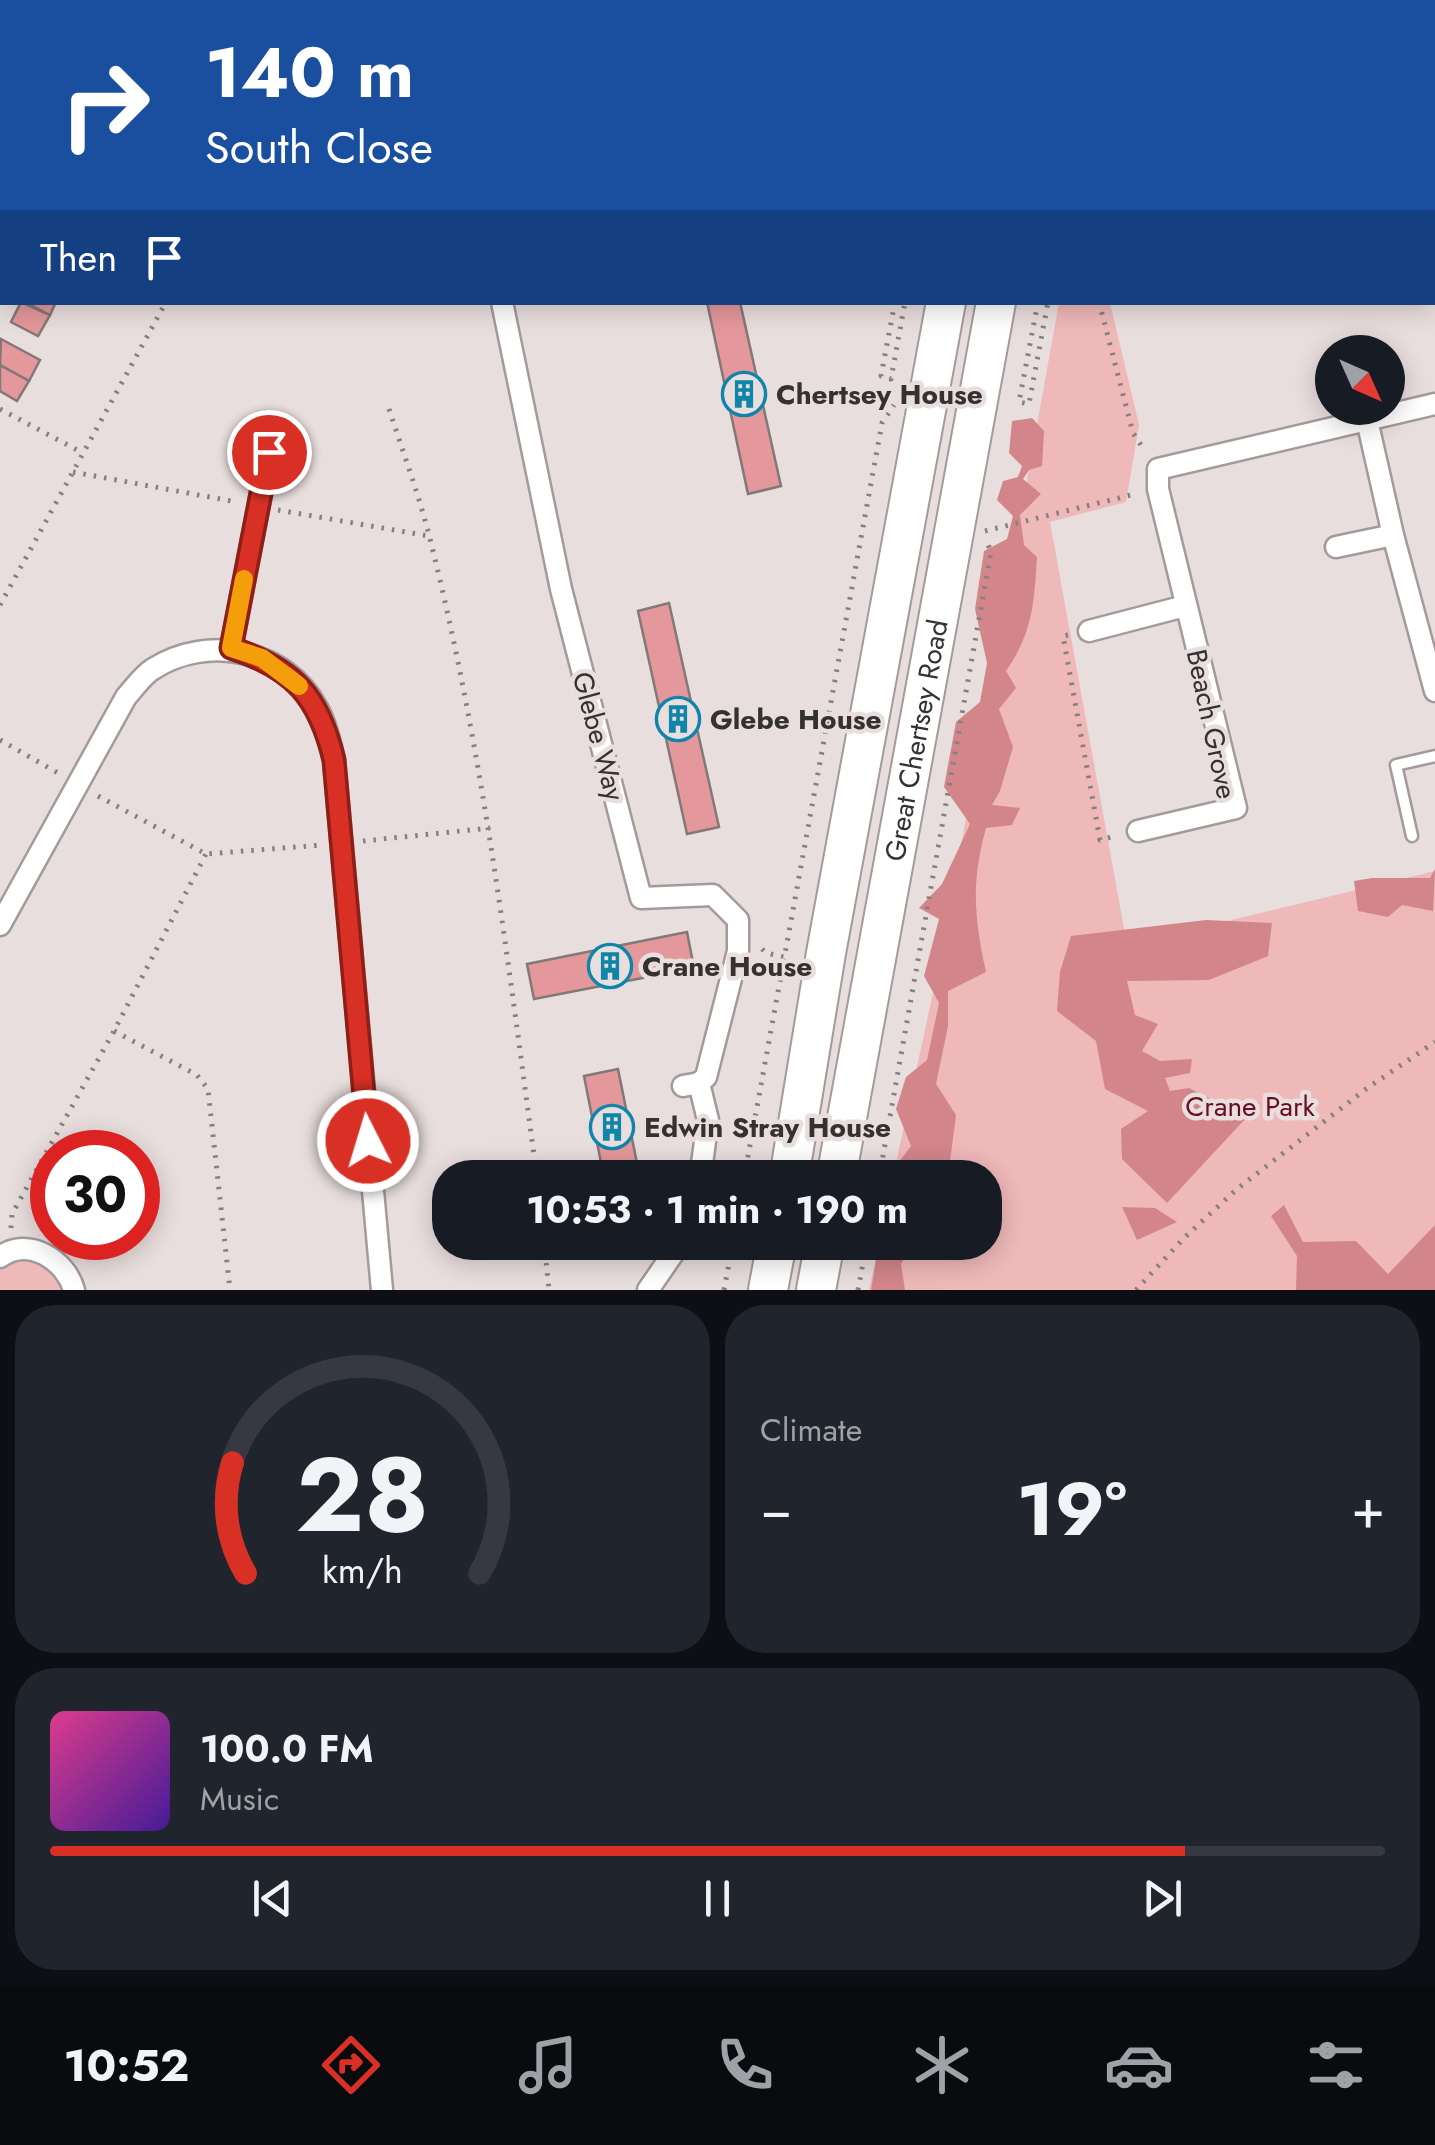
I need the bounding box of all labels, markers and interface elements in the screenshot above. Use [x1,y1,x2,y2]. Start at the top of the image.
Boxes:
text: 140 m [205,22,414,123]
icon: right [40,40,170,170]
text: South Close [205,115,433,180]
text: Then [40,230,117,285]
icon: arrive [137,230,192,285]
north arrow [1315,335,1405,425]
map controls [1315,335,1405,425]
building icon: Chertsey House [721,371,767,417]
place label: Chertsey House [776,374,983,415]
pin [227,410,312,495]
icon: arrive [242,425,297,480]
street label: Great Chertsey Road [874,616,959,865]
street label: Beach Grove [1176,645,1247,803]
street label: Glebe Way [562,667,636,806]
building icon: Glebe House [655,696,701,742]
place label: Glebe House [710,699,882,740]
building icon: Crane House [587,943,633,989]
place label: Crane House [642,946,812,987]
park label: Crane Park [1185,1086,1316,1127]
position arrow [316,1089,420,1193]
building icon: Edwin Stray House [589,1104,635,1150]
place label: Edwin Stray House [644,1107,891,1148]
speed limit sign: 30 [30,1130,160,1260]
text: 10:53 · 1 min · 190 m [526,1182,908,1237]
text: Climate [760,1407,862,1453]
text: 28 [296,1420,429,1570]
text: 19° [1016,1455,1127,1563]
text: − [760,1469,792,1549]
text: + [1351,1469,1385,1549]
text: km/h [322,1545,403,1596]
text: 100.0 FM [200,1721,373,1776]
text: Music [200,1776,279,1822]
icon: previous [245,1871,300,1926]
icon: pause [690,1871,745,1926]
icon: next [1135,1871,1190,1926]
icon: directions [316,2030,386,2100]
icon: music [513,2030,583,2100]
icon: phone [710,2030,780,2100]
icon: climate [907,2030,977,2100]
icon: car [1104,2030,1174,2100]
icon: filters [1301,2030,1371,2100]
text: 10:52 [64,2033,189,2098]

